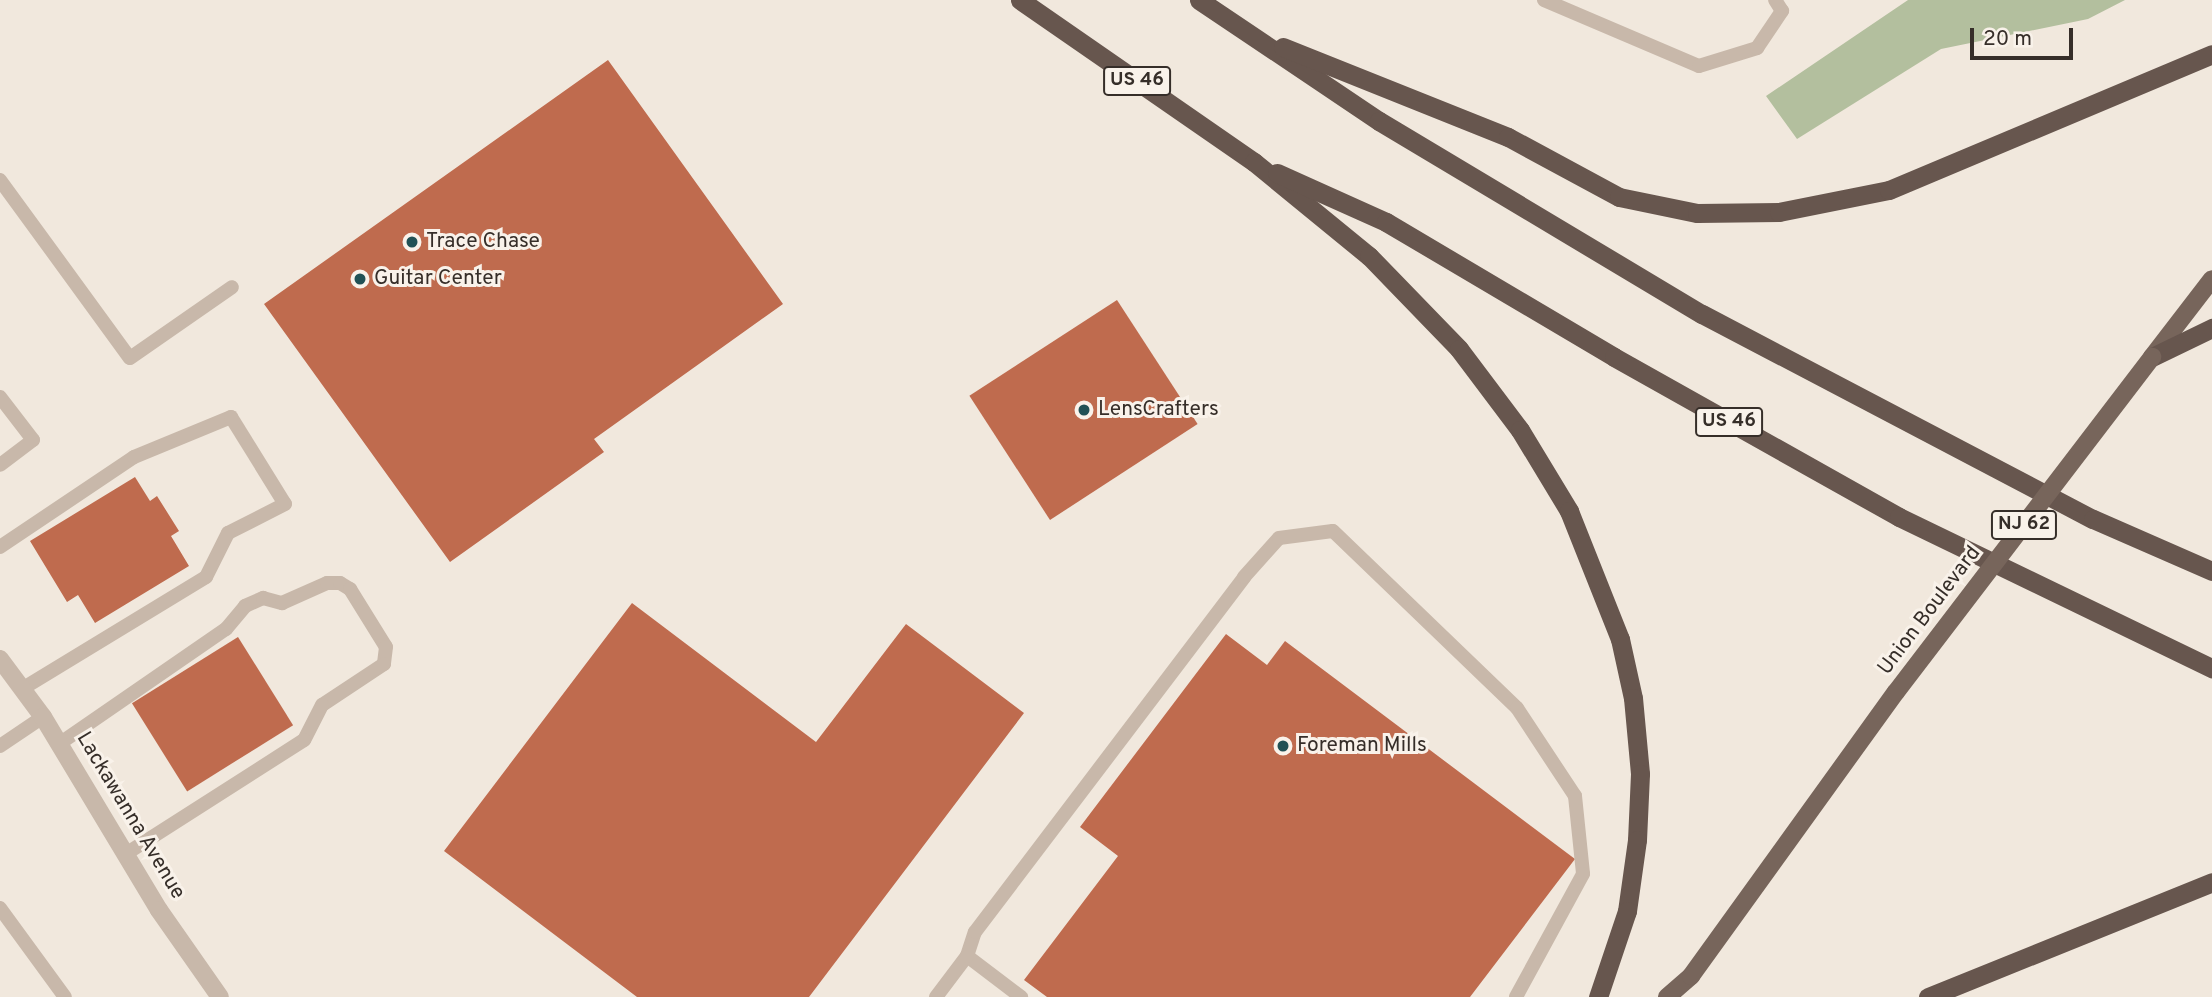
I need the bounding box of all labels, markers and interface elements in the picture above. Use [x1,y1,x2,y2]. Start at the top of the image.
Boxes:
scale bar [1974,14,2077,58]
text: 20 m [1983,26,2032,53]
road number: US 46 [1102,66,1172,96]
place label: Trace Chase [426,229,540,255]
marker: Trace Chase [404,234,420,250]
place label: Guitar Center [374,266,502,292]
marker: Guitar Center [352,271,368,287]
place label: LensCrafters [1098,397,1219,423]
marker: LensCrafters [1076,402,1092,418]
road number: US 46 [1694,406,1764,438]
road number: NJ 62 [1991,510,2057,540]
street label: Union Boulevard [1873,542,1987,680]
street label: Lackawanna Avenue [70,727,190,905]
place label: Foreman Mills [1297,733,1427,759]
marker: Foreman Mills [1275,738,1291,754]

